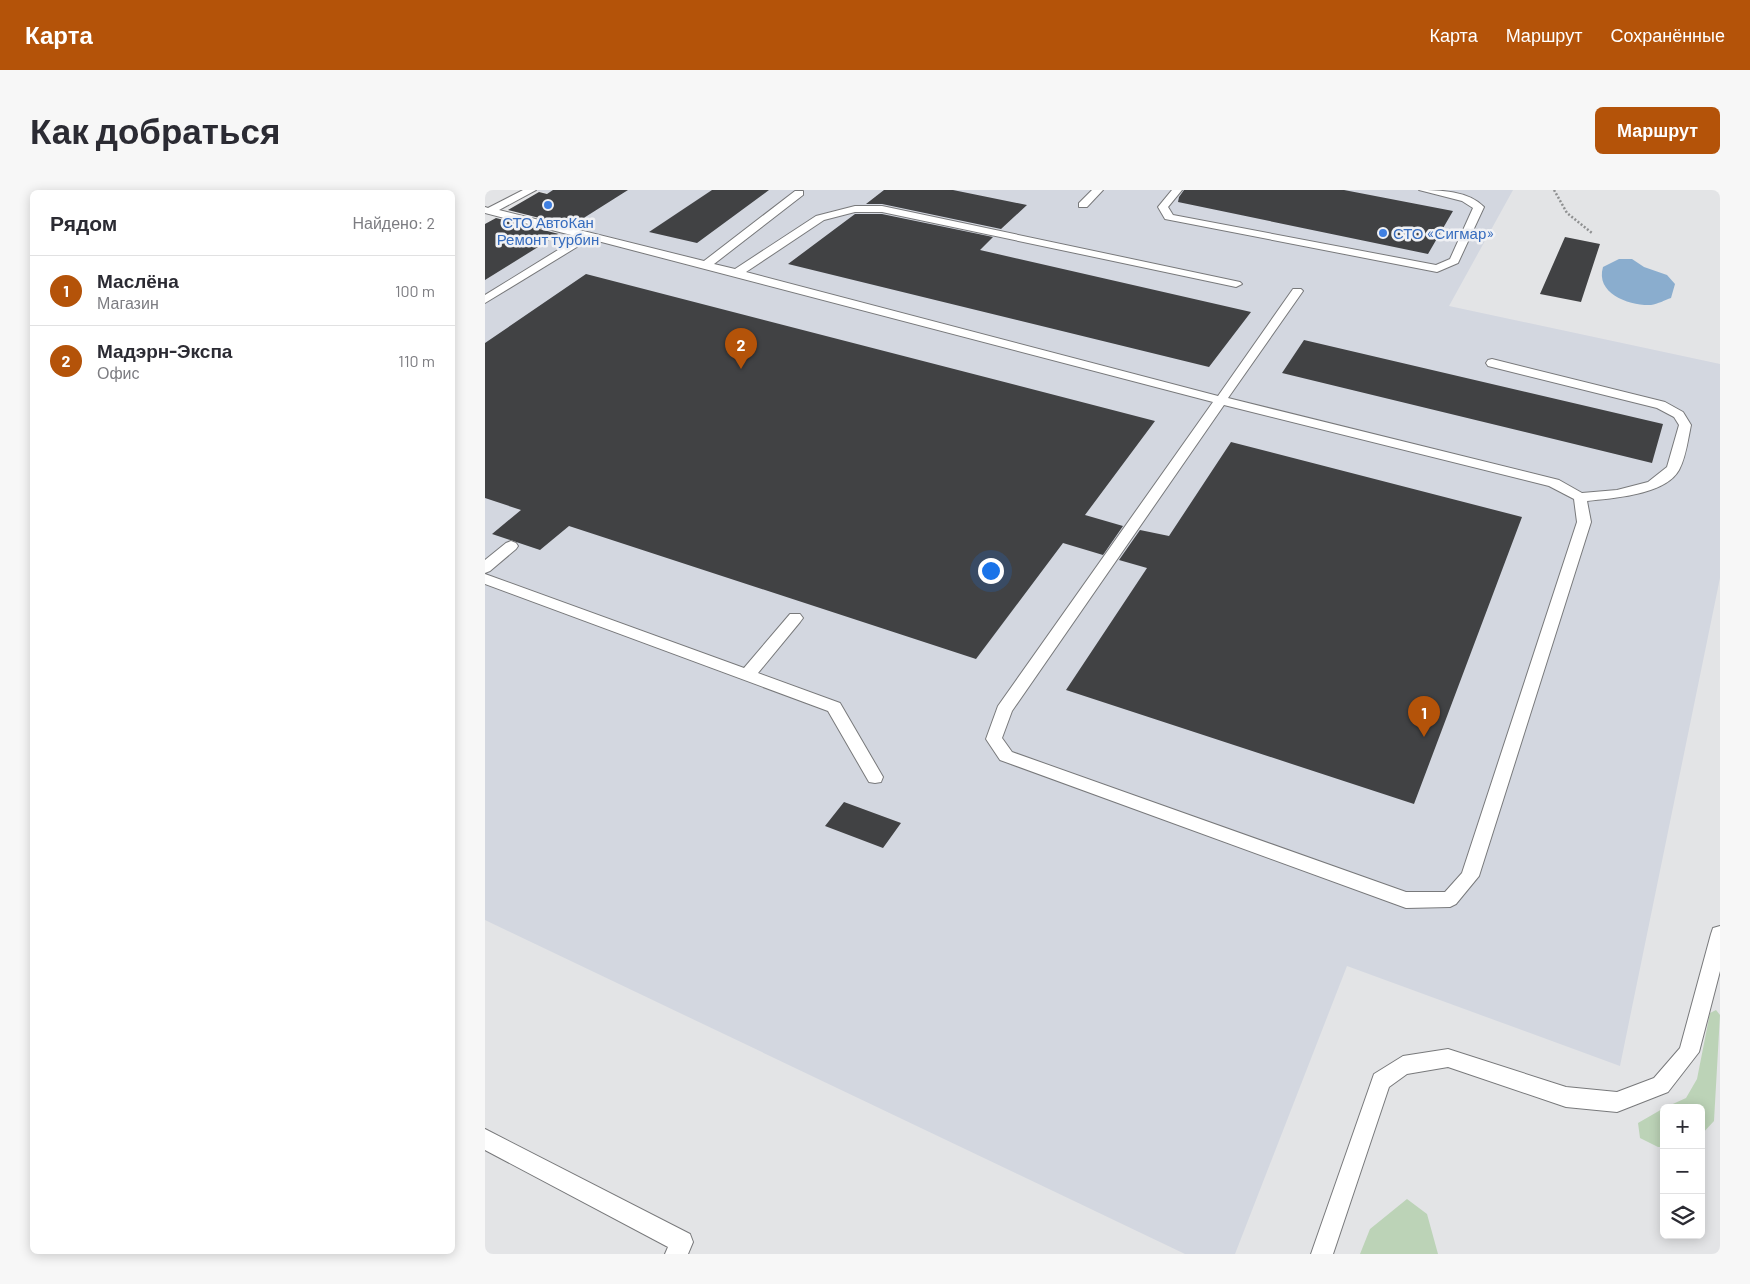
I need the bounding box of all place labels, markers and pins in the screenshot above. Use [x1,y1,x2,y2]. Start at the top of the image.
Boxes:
marker: СТО АвтоКан Ремонт турбин [542,199,554,211]
place label: СТО АвтоКан Ремонт турбин [497,213,599,248]
place label: СТО «Сигмар» [1393,224,1494,242]
marker: СТО «Сигмар» [1377,227,1389,239]
pin: 2 [725,328,757,369]
pin: 1 [1408,696,1440,737]

